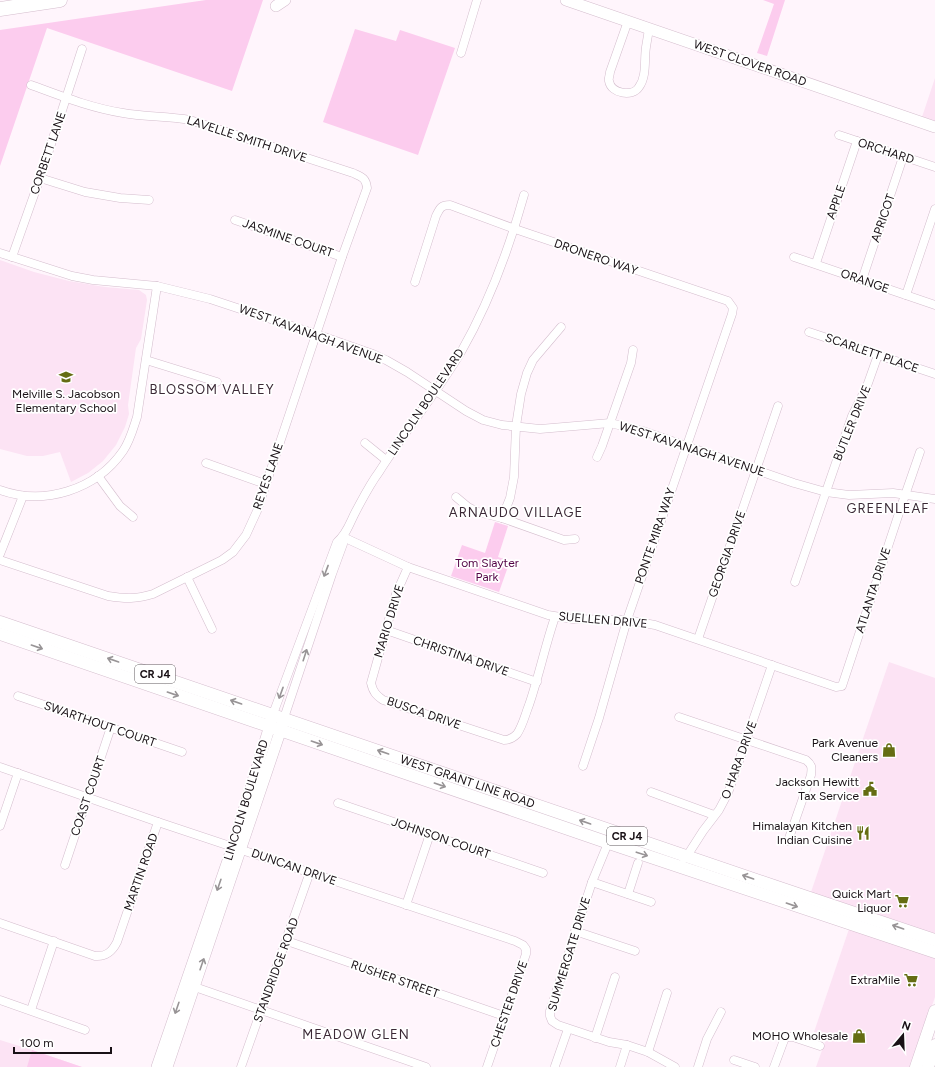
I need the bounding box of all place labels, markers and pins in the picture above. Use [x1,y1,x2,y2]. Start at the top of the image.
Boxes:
school or university icon: Melville S. Jacobson Elementary School [58,369,74,385]
place label: Melville S. Jacobson Elementary School [12,387,120,415]
place label: Park Avenue Cleaners [812,736,878,764]
shop icon: Park Avenue Cleaners [881,742,897,758]
place label: Jackson Hewitt Tax Service [776,775,859,803]
public building icon: Jackson Hewitt Tax Service [862,781,878,797]
place label: Himalayan Kitchen Indian Cuisine [752,819,852,847]
restaurant icon: Himalayan Kitchen Indian Cuisine [855,825,871,841]
place label: Quick Mart Liquor [832,887,891,915]
supermarket icon: Quick Mart Liquor [894,893,910,909]
supermarket icon: ExtraMile [903,972,919,988]
place label: ExtraMile [850,973,900,987]
shop icon: MOHO Wholesale [851,1028,867,1044]
place label: MOHO Wholesale [752,1029,848,1043]

